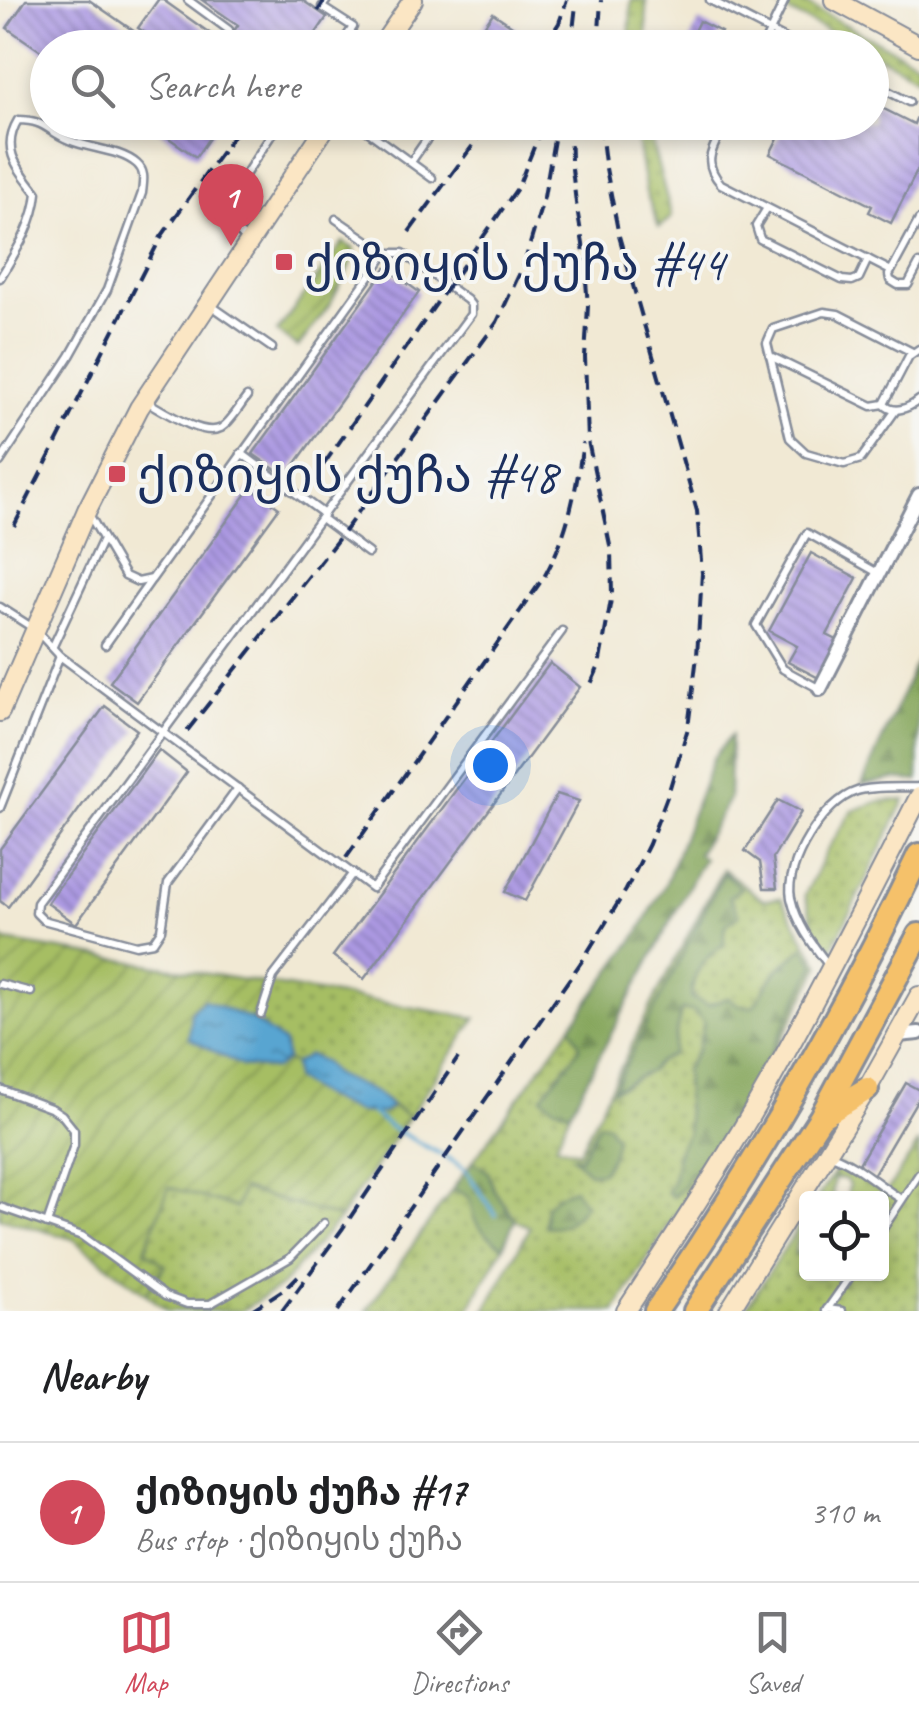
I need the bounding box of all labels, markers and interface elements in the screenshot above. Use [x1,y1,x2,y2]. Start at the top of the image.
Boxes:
search box [30,30,889,140]
icon: search [65,58,120,113]
text: Search here [145,62,300,109]
pin: 1 [198,164,264,246]
place label: ქიზიყის ქუჩა #44 [304,232,728,295]
marker: ქიზიყის ქუჩა #44 [273,251,295,273]
place label: ქიზიყის ქუჩა #48 [137,444,561,507]
marker: ქიზიყის ქუჩა #48 [106,463,128,485]
your location [465,740,516,791]
map controls [799,1191,889,1281]
button: locate [799,1191,889,1281]
text: Nearby [40,1350,146,1403]
text: ქიზიყის ქუჩა #17 [135,1469,466,1516]
text: 1 [65,1492,80,1533]
text: 310 m [810,1492,879,1533]
text: Bus stop · ქიზიყის ქუჩა [135,1519,463,1560]
tab: Map [119,1605,174,1700]
tab: Directions [411,1605,508,1700]
tab: Saved [745,1605,800,1700]

